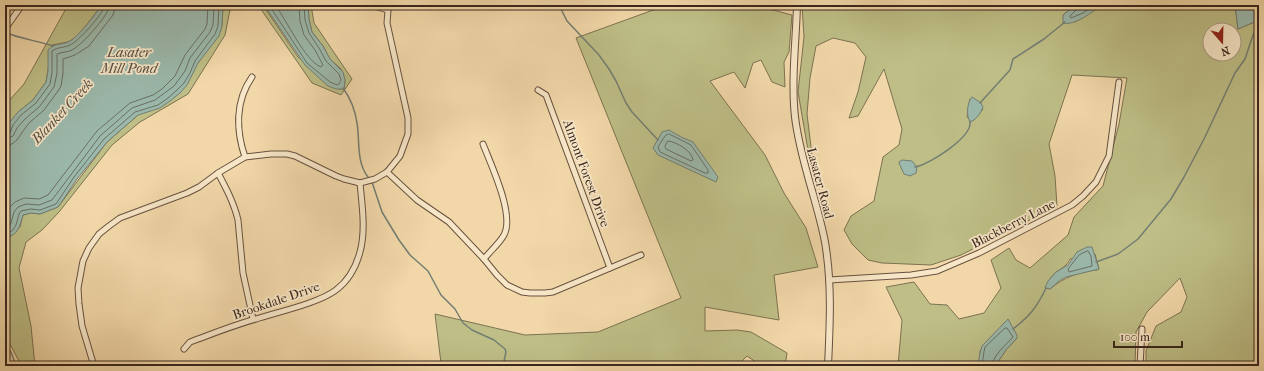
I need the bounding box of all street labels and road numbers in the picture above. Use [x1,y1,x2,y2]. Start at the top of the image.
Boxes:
street label: Almont Forest Drive [560,116,613,230]
street label: Lasater Road [804,146,837,221]
street label: Blackberry Lane [969,196,1058,251]
street label: Brookdale Drive [231,278,322,322]

